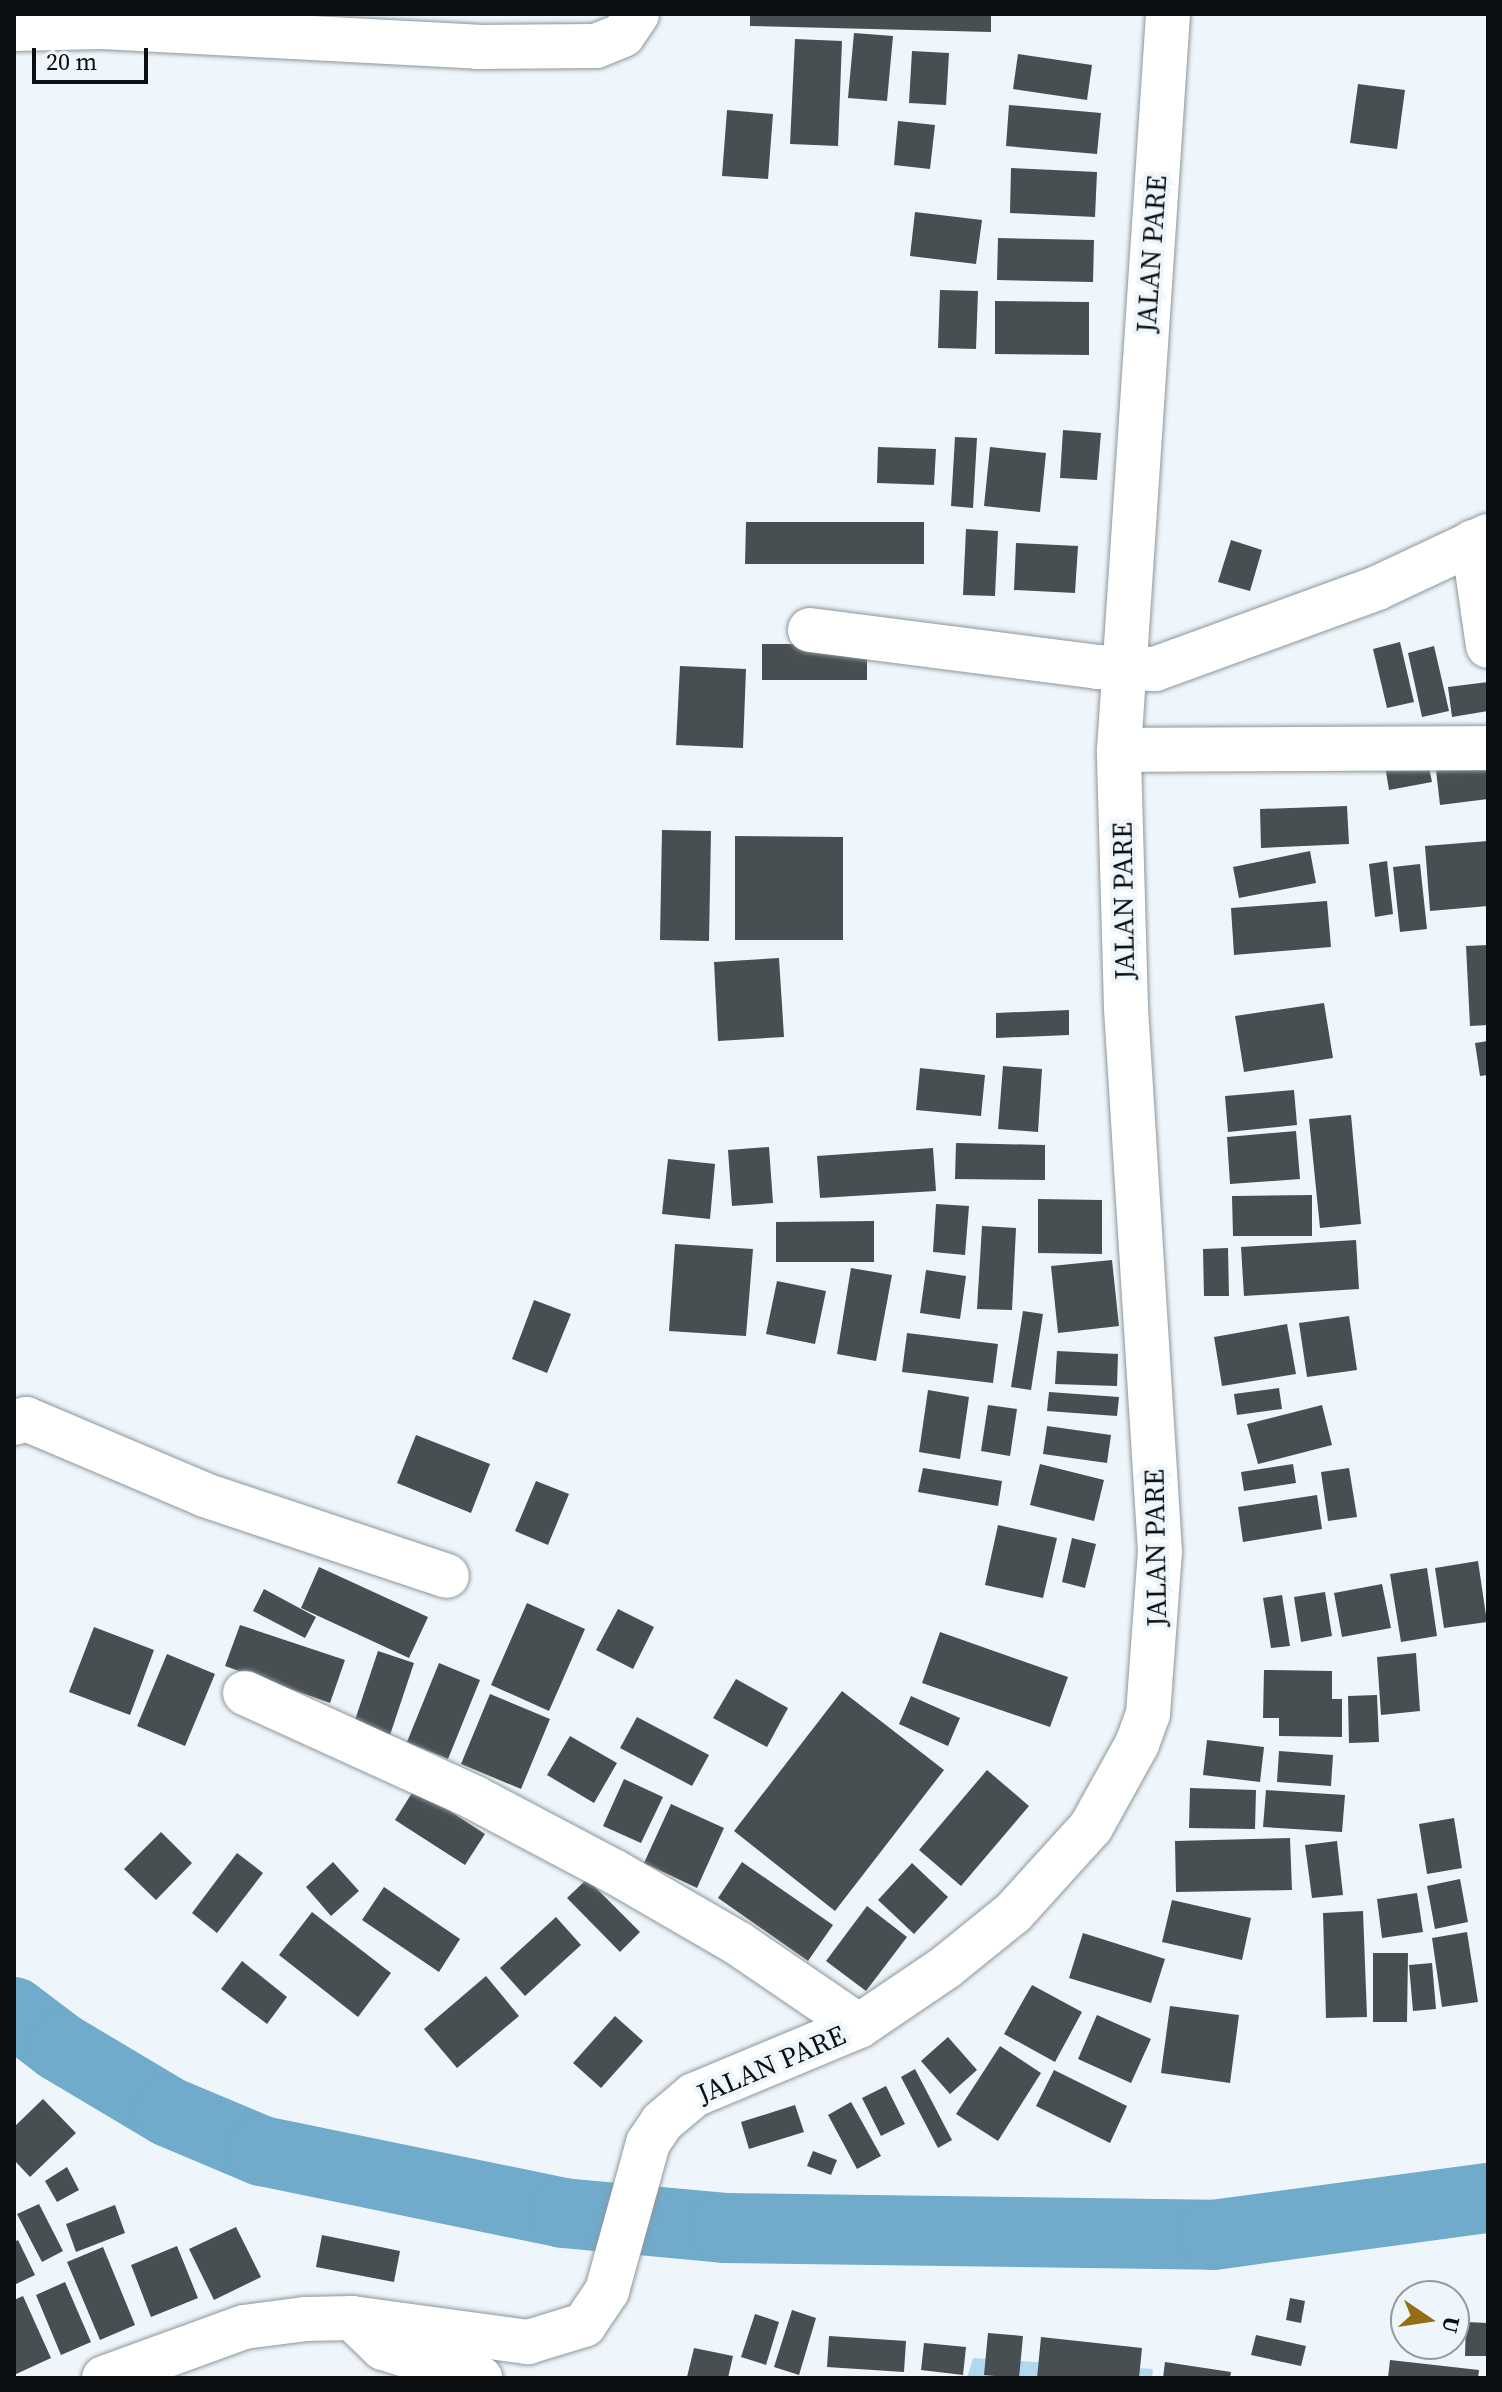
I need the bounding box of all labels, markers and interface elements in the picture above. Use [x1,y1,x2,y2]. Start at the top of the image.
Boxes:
scale bar [36,32,152,82]
text: 20 m [46,45,97,78]
street label: JALAN PARE [1129,174,1173,334]
street label: JALAN PARE [1105,822,1141,980]
street label: JALAN PARE [1137,1469,1173,1627]
street label: JALAN PARE [692,2018,850,2110]
north arrow [1390,2280,1470,2360]
text: U [1435,2314,1468,2336]

